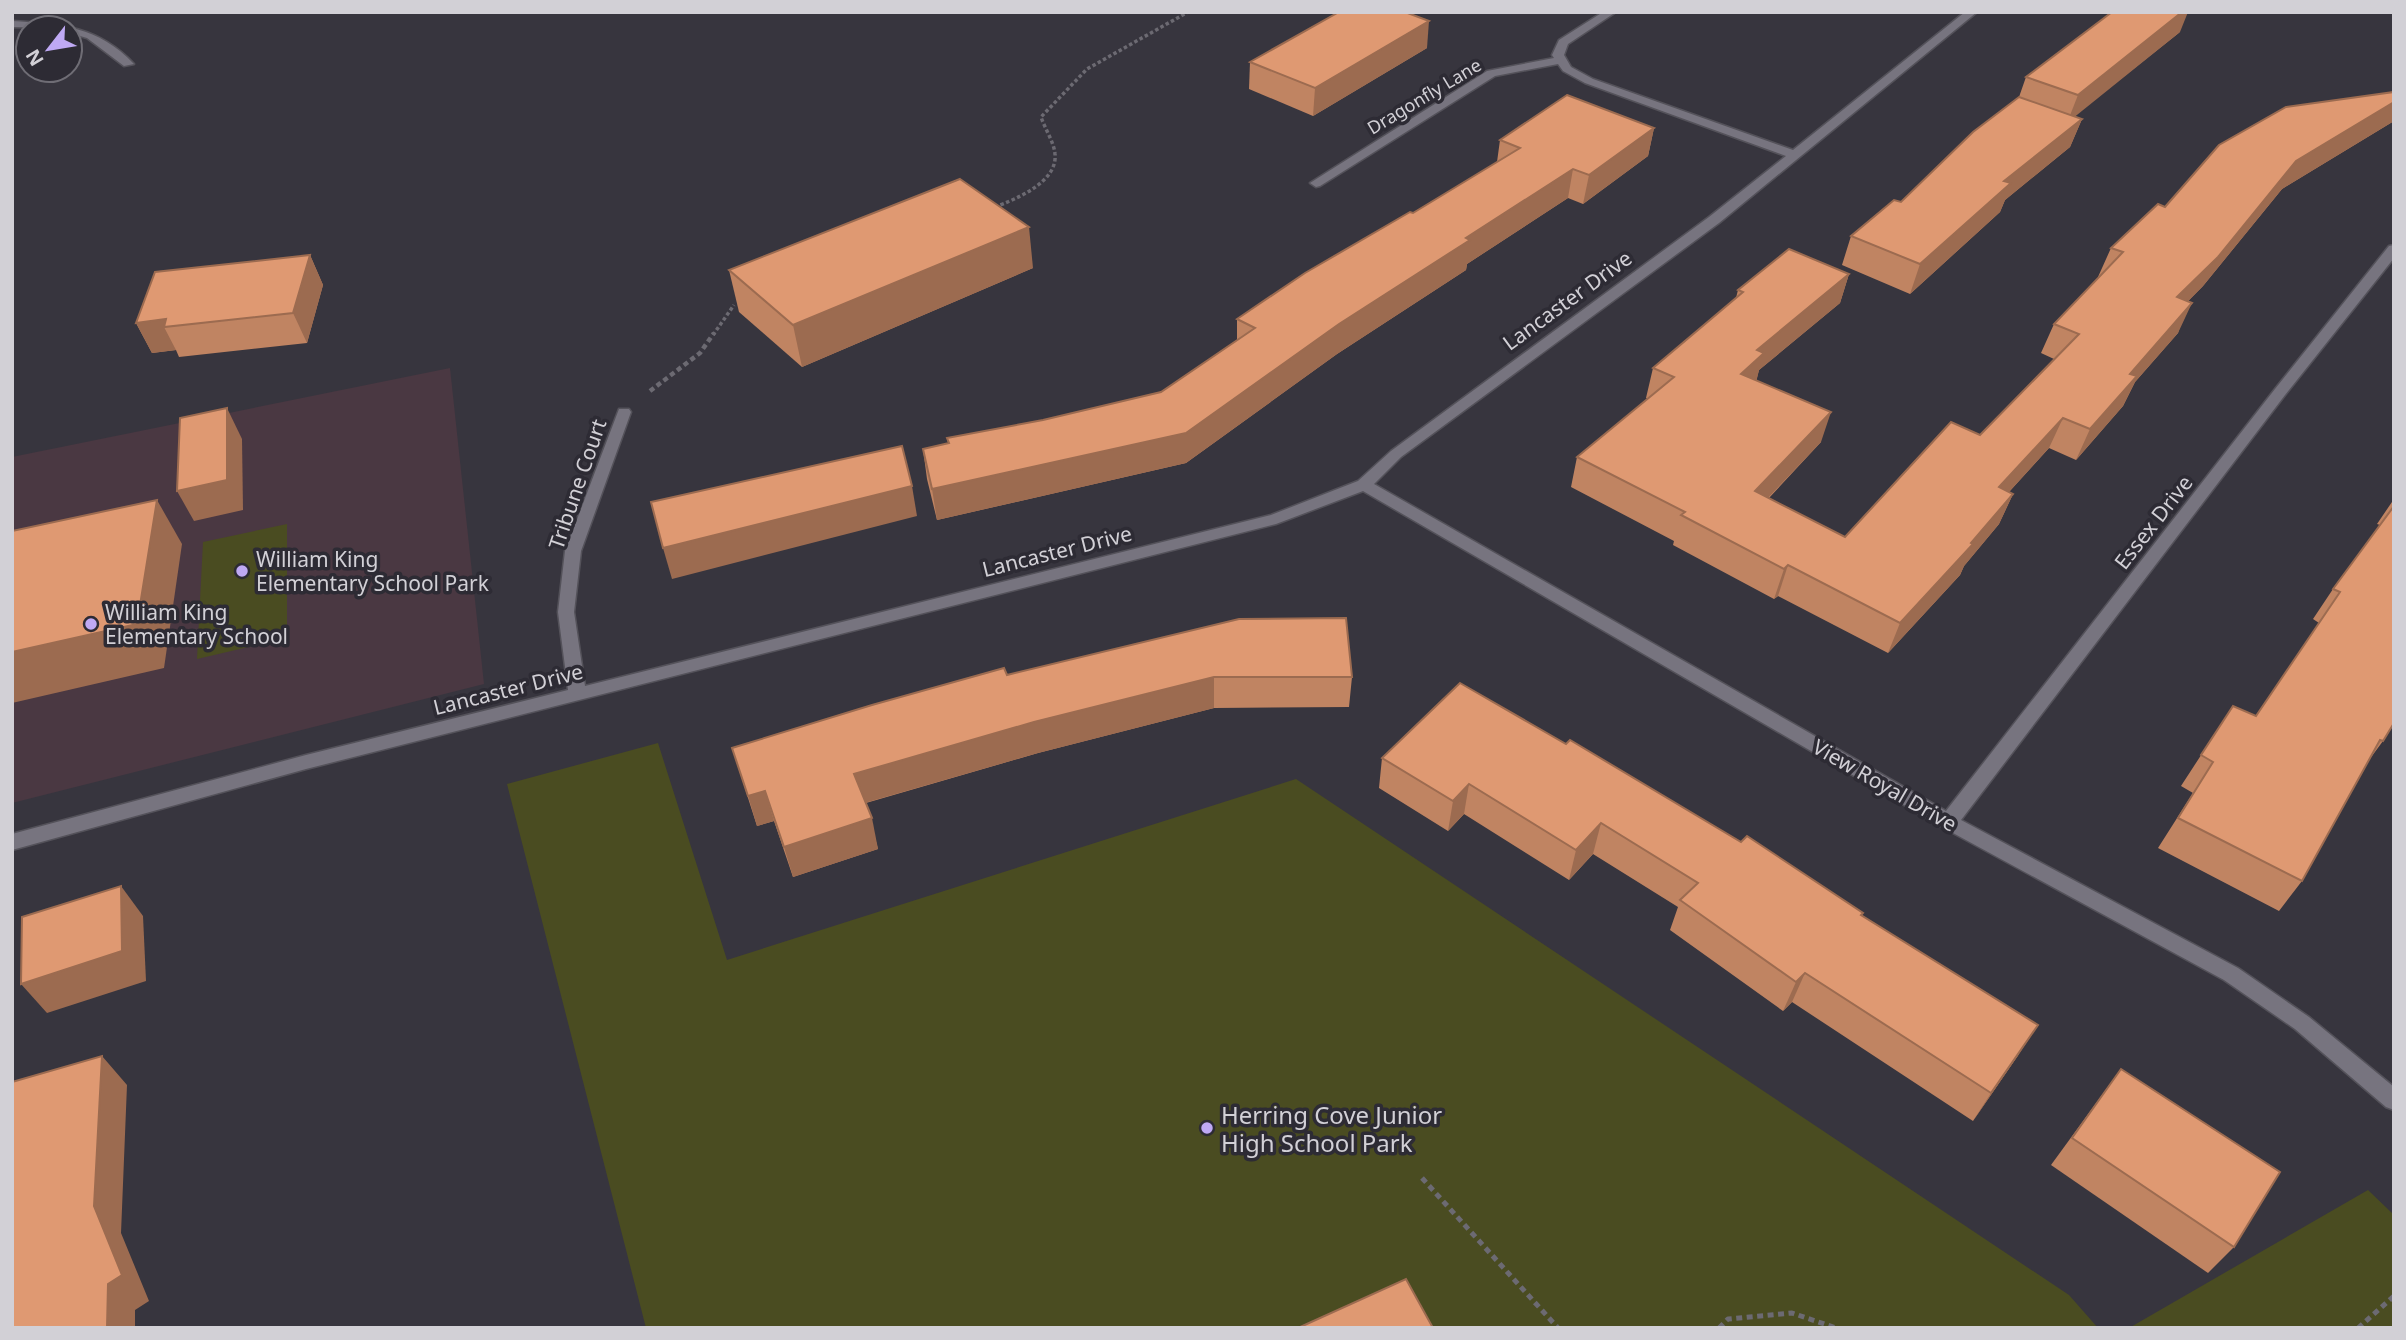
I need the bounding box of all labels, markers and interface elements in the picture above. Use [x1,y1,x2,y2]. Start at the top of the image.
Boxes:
north arrow [14,14,84,84]
text: N [19,44,50,71]
street label: Dragonfly Lane [1363,53,1485,139]
street label: Lancaster Drive [1497,244,1637,356]
street label: Tribune Court [542,415,613,553]
street label: Essex Drive [2108,469,2198,575]
street label: Lancaster Drive [979,519,1135,583]
place label: William King Elementary School Park [256,545,490,597]
marker: William King Elementary School Park [234,563,250,579]
place label: William King Elementary School [105,598,288,650]
marker: William King Elementary School [83,616,99,632]
street label: Lancaster Drive [430,657,586,721]
street label: View Royal Drive [1808,732,1962,838]
place label: Herring Cove Junior High School Park [1221,1098,1442,1159]
marker: Herring Cove Junior High School Park [1199,1120,1215,1136]

